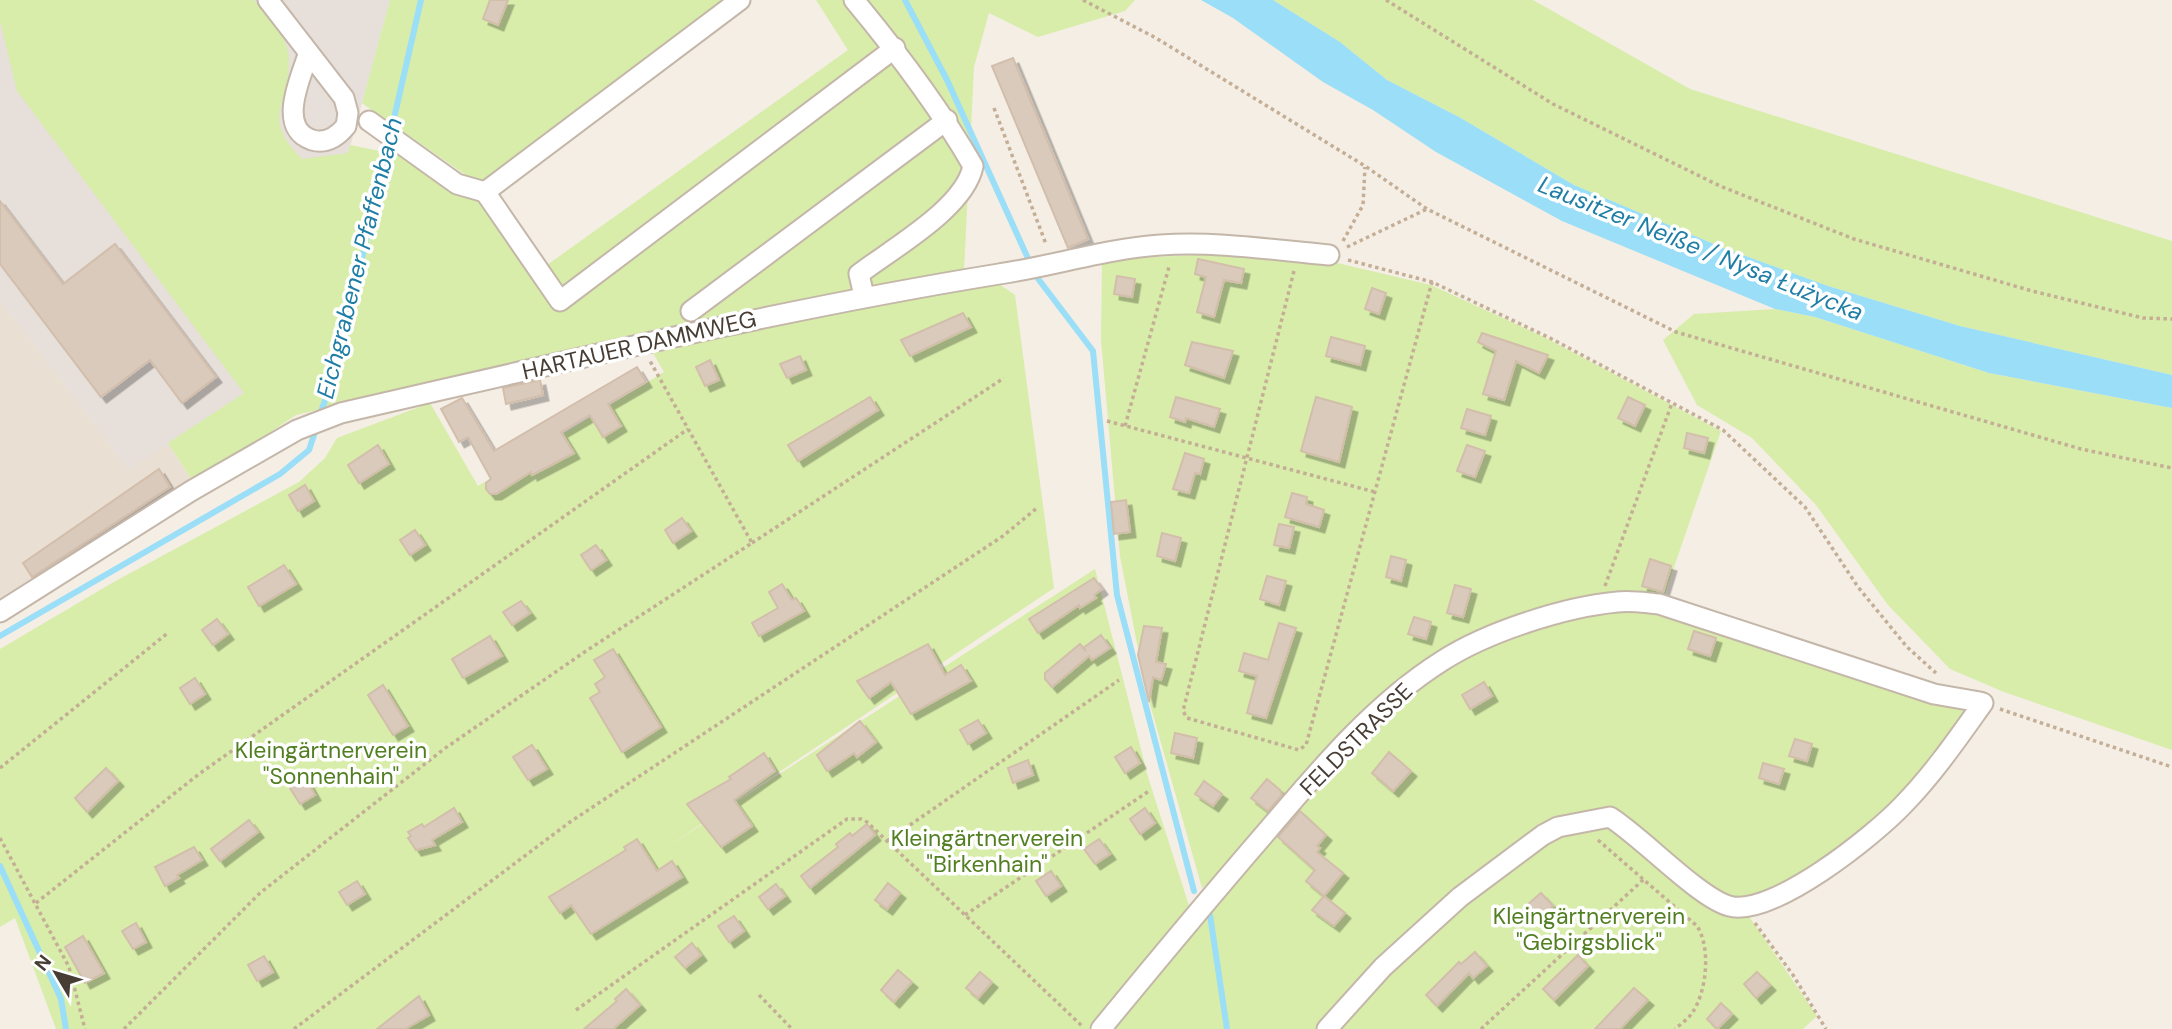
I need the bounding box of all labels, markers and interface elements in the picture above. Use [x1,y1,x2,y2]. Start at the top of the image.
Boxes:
water label: Eichgrabener Pfaffenbach [309,114,409,402]
water label: Lausitzer Neiße / Nysa Łużycka [1534,168,1868,328]
street label: HARTAUER DAMMWEG [519,303,759,387]
street label: FELDSTRASSE [1293,676,1419,802]
park label: Kleingärtnerverein "Sonnenhain" [235,735,427,791]
park label: Kleingärtnerverein "Birkenhain" [891,823,1083,879]
park label: Kleingärtnerverein "Gebirgsblick" [1493,901,1685,957]
north arrow [21,938,91,1008]
text: N [29,950,57,976]

